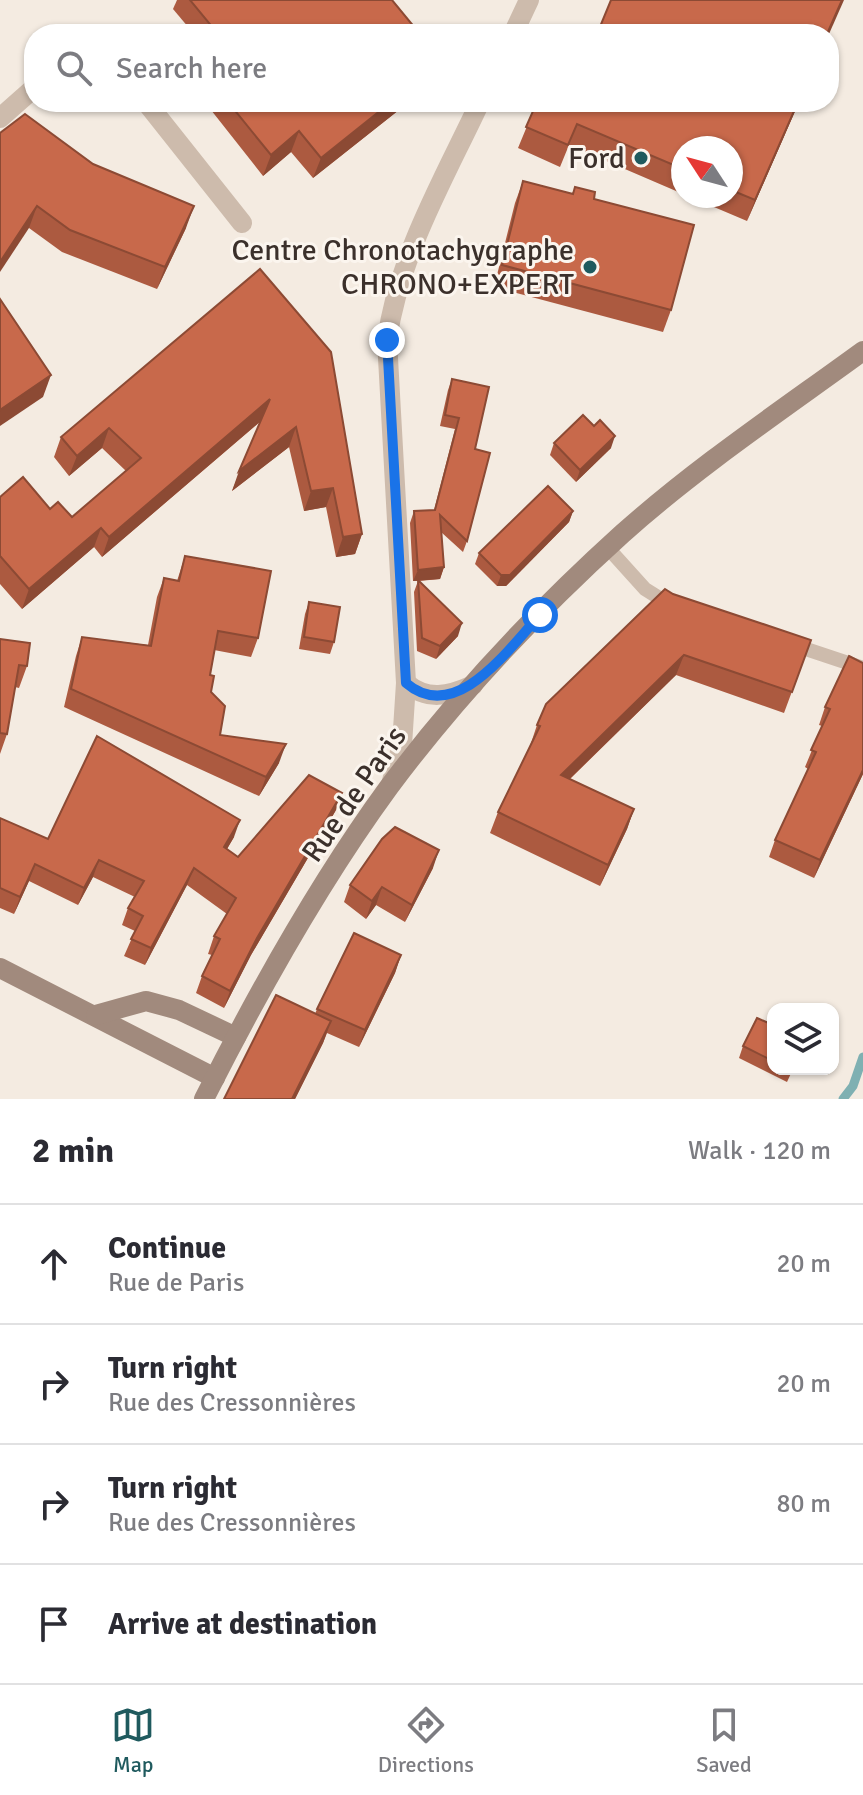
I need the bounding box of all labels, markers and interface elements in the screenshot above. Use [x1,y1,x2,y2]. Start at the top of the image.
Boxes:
search box [24,24,839,112]
icon: search [52,46,96,90]
text: Search here [116,50,267,87]
north arrow [671,136,743,208]
place label: Ford [568,140,625,177]
marker: Ford [632,149,650,167]
place label: Centre Chronotachygraphe CHRONO+EXPERT [231,232,574,303]
marker: Centre Chronotachygraphe CHRONO+EXPERT [581,258,599,276]
route end [369,322,405,358]
route start [522,597,558,633]
street label: Rue de Paris [294,719,415,869]
map controls [767,1003,839,1075]
button: layers [767,1003,839,1075]
text: 2 min [32,1130,114,1172]
text: Walk · 120 m [688,1135,831,1167]
text: Continue [108,1230,226,1267]
icon: ahead [32,1242,76,1286]
text: 20 m [776,1248,831,1280]
text: Rue de Paris [108,1267,244,1299]
text: Turn right [108,1350,237,1387]
icon: right [32,1362,76,1406]
text: 20 m [776,1368,831,1400]
text: Rue des Cressonnières [108,1387,356,1419]
text: Turn right [108,1470,237,1507]
icon: right [32,1482,76,1526]
text: 80 m [776,1488,831,1520]
text: Rue des Cressonnières [108,1507,356,1539]
icon: arrive [32,1602,76,1646]
text: Arrive at destination [108,1606,377,1643]
tab: Map [111,1703,155,1778]
tab: Directions [378,1703,474,1778]
tab: Saved [696,1703,752,1778]

